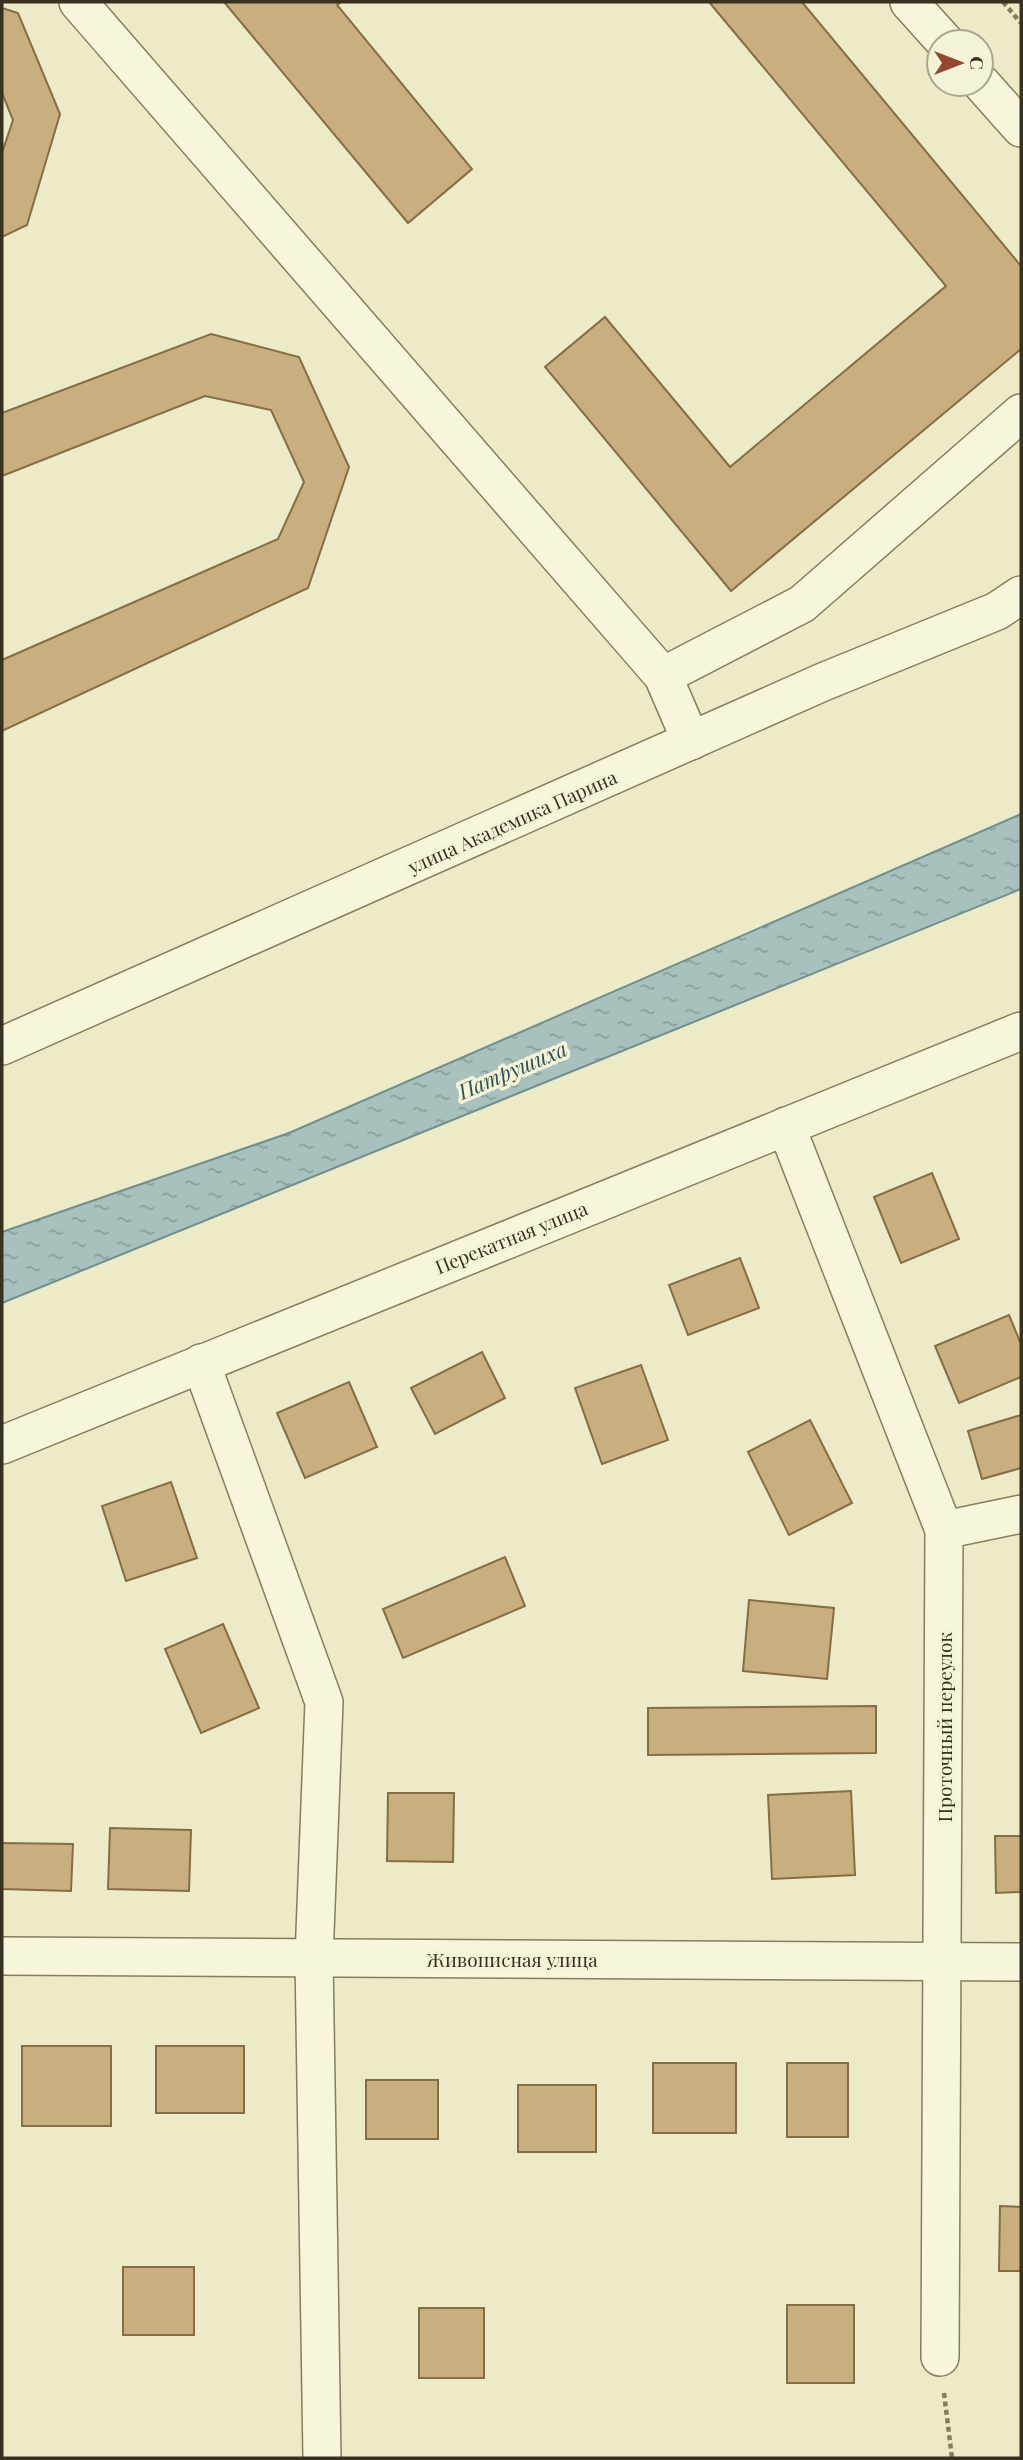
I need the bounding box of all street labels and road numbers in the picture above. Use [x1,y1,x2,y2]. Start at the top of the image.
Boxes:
street label: улица Академика Парина [403,763,621,879]
street label: Перекатная улица [431,1194,592,1279]
street label: Проточный переулок [931,1632,957,1822]
street label: Живописная улица [426,1946,598,1972]

